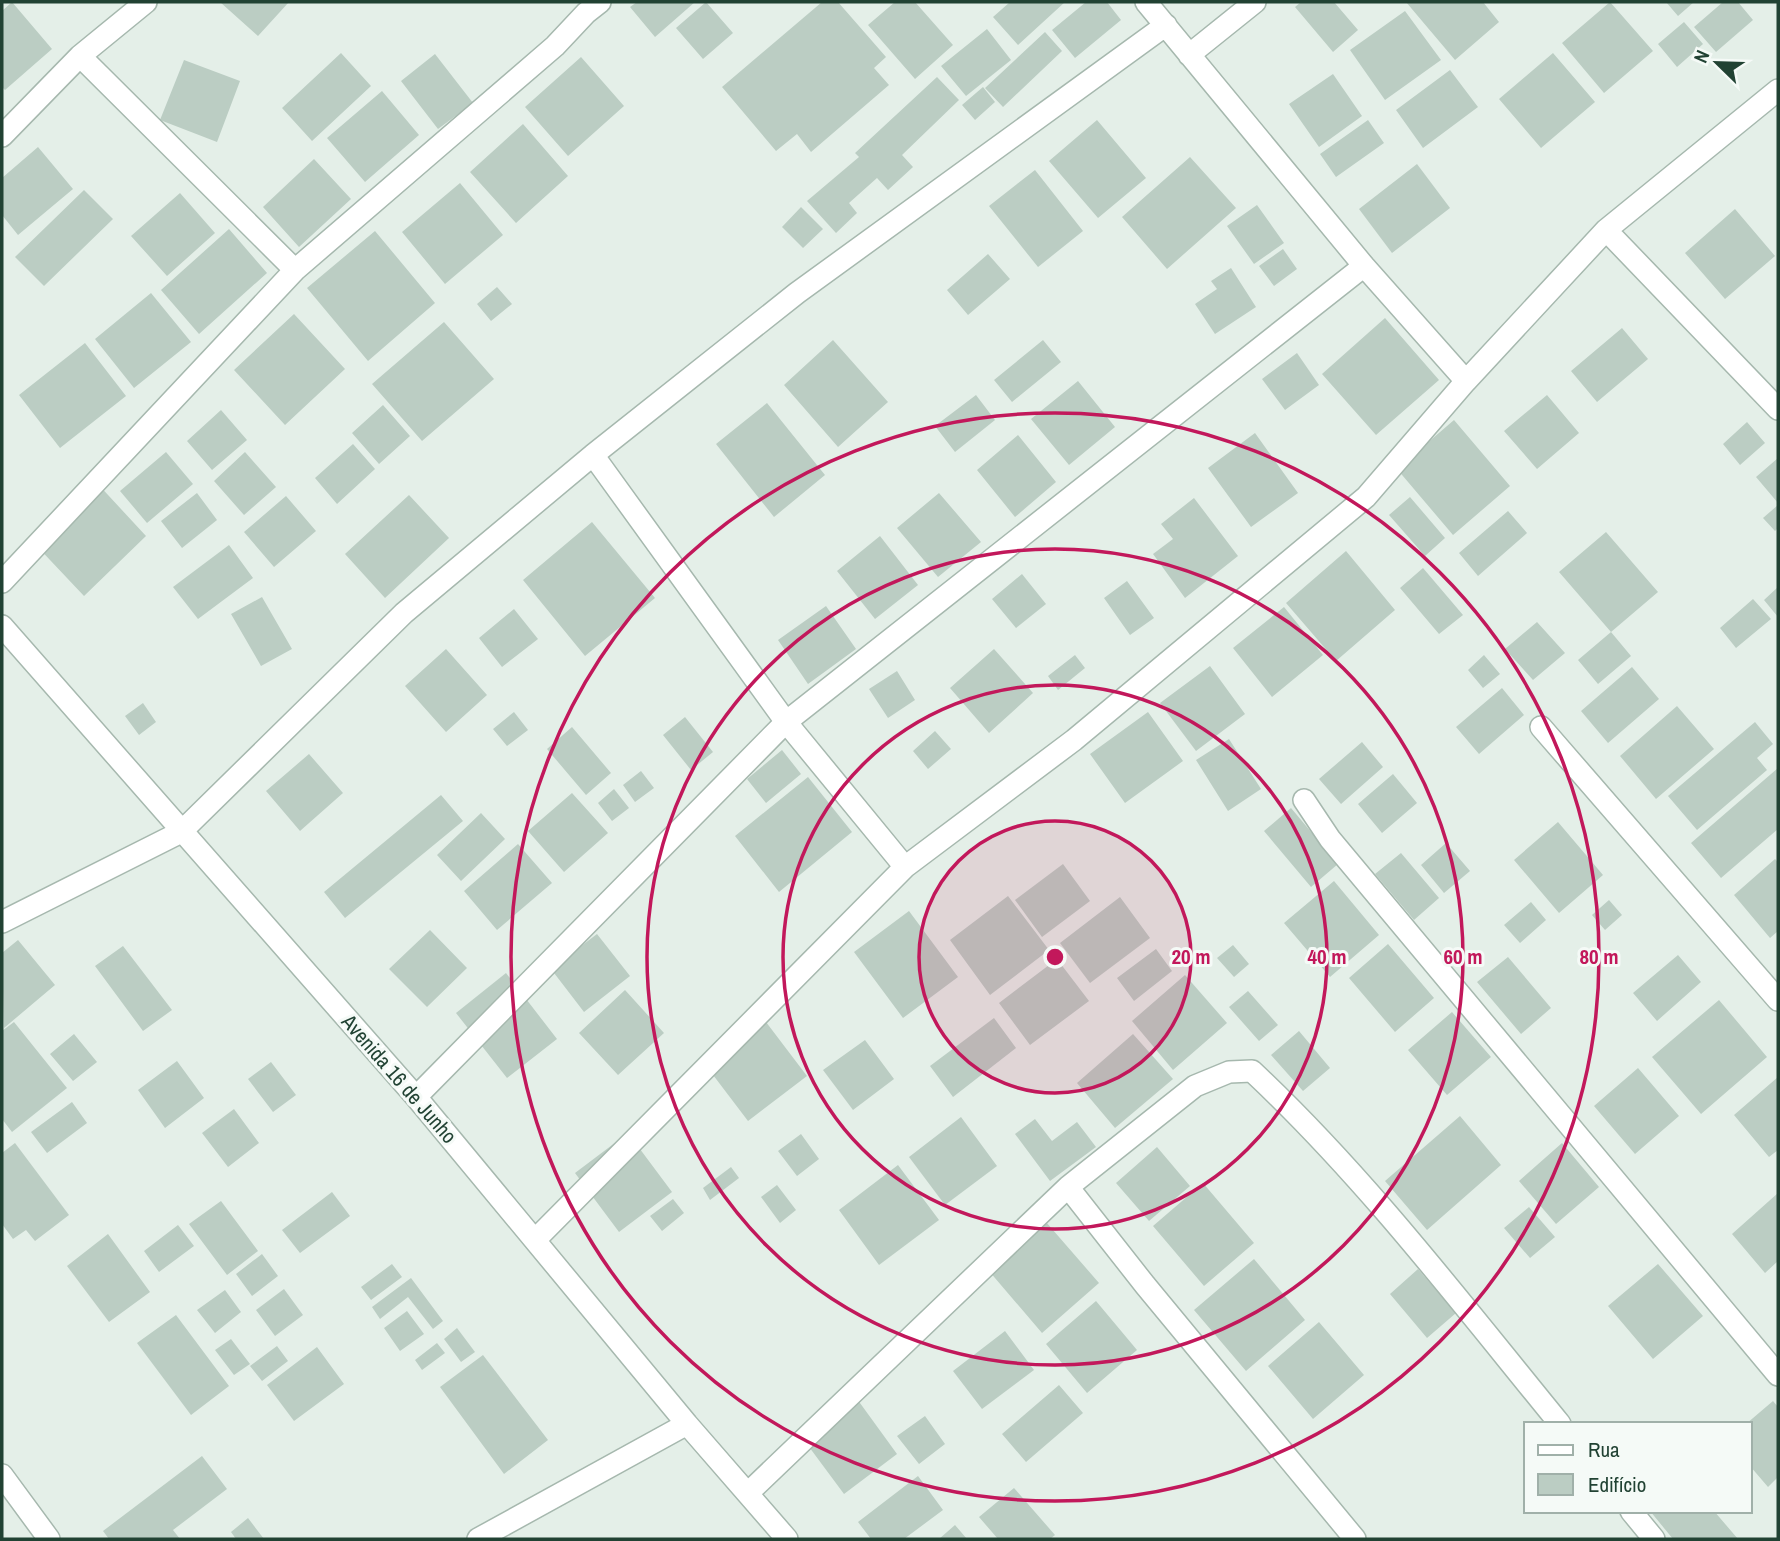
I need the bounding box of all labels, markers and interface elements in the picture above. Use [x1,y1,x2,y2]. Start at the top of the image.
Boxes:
north arrow [1682,28,1752,98]
text: N [1687,46,1716,67]
text: 20 m [1171,942,1211,971]
text: 40 m [1307,942,1347,971]
text: 60 m [1443,942,1483,971]
text: 80 m [1579,942,1619,971]
centre of rings [1043,945,1067,969]
street label: Avenida 16 de Junho [334,1007,464,1149]
legend [1524,1422,1752,1513]
text: Rua [1588,1435,1620,1464]
text: Edifício [1588,1470,1646,1499]

